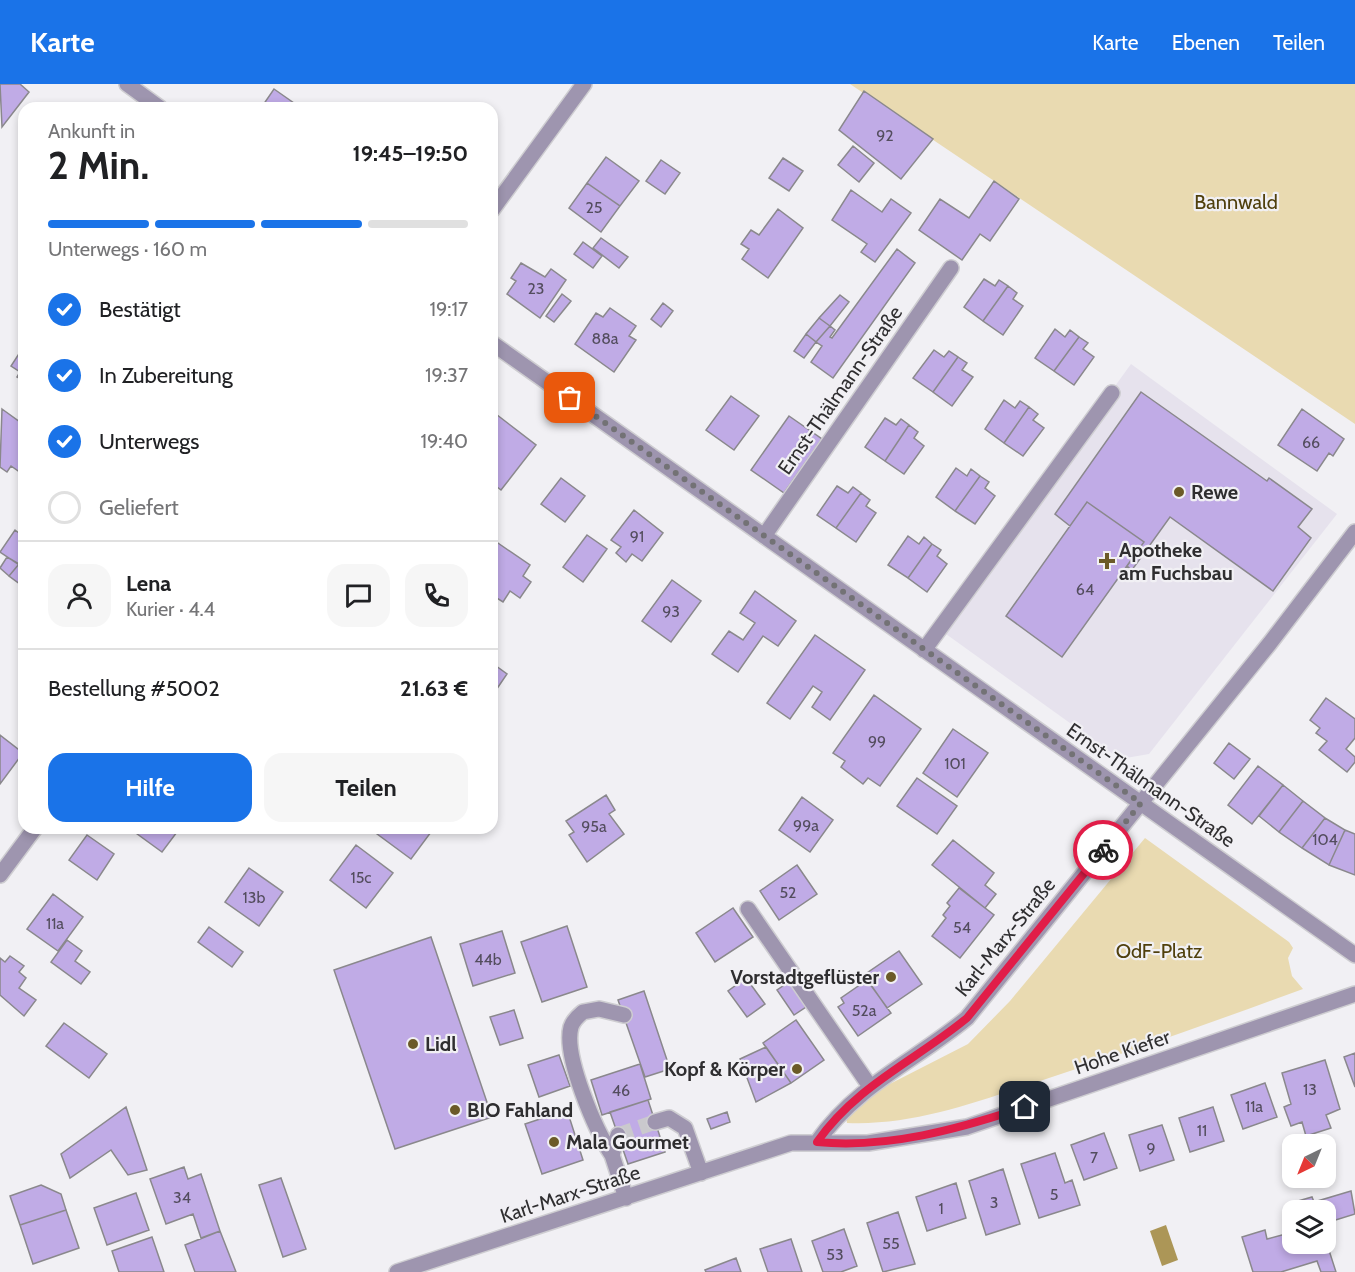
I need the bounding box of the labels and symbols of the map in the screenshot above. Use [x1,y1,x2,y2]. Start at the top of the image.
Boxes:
house number: 92 [876,126,894,145]
park label: Bannwald [1194,190,1278,214]
house number: 25 [585,198,603,217]
house number: 23 [527,279,545,298]
street label: Ernst-Thälmann-Straße [773,301,907,479]
house number: 88a [591,329,619,348]
pin [544,372,595,423]
house number: 66 [1302,433,1320,452]
place label: Rewe [1191,480,1238,504]
marker: Rewe [1172,485,1186,499]
house number: 91 [630,527,644,546]
place label: Apotheke am Fuchsbau [1119,538,1233,585]
marker: Apotheke am Fuchsbau [1100,554,1114,568]
house number: 64 [1076,580,1094,599]
house number: 93 [662,602,680,621]
street label: Ernst-Thälmann-Straße [1062,718,1240,852]
house number: 99 [868,732,886,751]
house number: 101 [944,754,966,773]
house number: 99a [793,816,819,835]
house number: 95a [581,817,607,836]
courier [1073,820,1133,880]
house number: 104 [1312,830,1338,849]
house number: 15c [350,868,372,887]
street label: Karl-Marx-Straße [950,873,1060,1001]
house number: 52 [779,883,797,902]
house number: 13b [243,888,265,907]
house number: 11a [46,914,64,933]
house number: 54 [953,918,971,937]
park label: OdF-Platz [1116,939,1202,963]
house number: 44b [474,950,502,969]
place label: Vorstadtgeflüster [731,965,879,989]
marker: Vorstadtgeflüster [884,970,898,984]
house number: 52a [852,1001,877,1020]
street label: Hohe Kiefer [1071,1024,1174,1080]
place label: Lidl [425,1032,456,1056]
marker: Lidl [406,1037,420,1051]
place label: Kopf & Körper [664,1057,785,1081]
marker: Kopf & Körper [790,1062,804,1076]
house number: 13 [1303,1080,1317,1099]
house number: 46 [612,1081,630,1100]
pin [999,1081,1050,1132]
house number: 11a [1245,1097,1263,1116]
place label: BIO Fahland [467,1098,573,1122]
marker: BIO Fahland [448,1103,462,1117]
house number: 11 [1197,1121,1207,1140]
place label: Mala Gourmet [566,1130,689,1154]
north arrow [1282,1134,1336,1188]
marker: Mala Gourmet [547,1135,561,1149]
house number: 9 [1146,1139,1156,1158]
house number: 7 [1090,1148,1098,1167]
street label: Karl-Marx-Straße [497,1160,643,1228]
house number: 5 [1050,1185,1058,1204]
house number: 34 [173,1188,191,1207]
house number: 3 [990,1193,998,1212]
house number: 1 [938,1199,944,1218]
house number: 55 [882,1234,900,1253]
house number: 53 [826,1245,844,1264]

